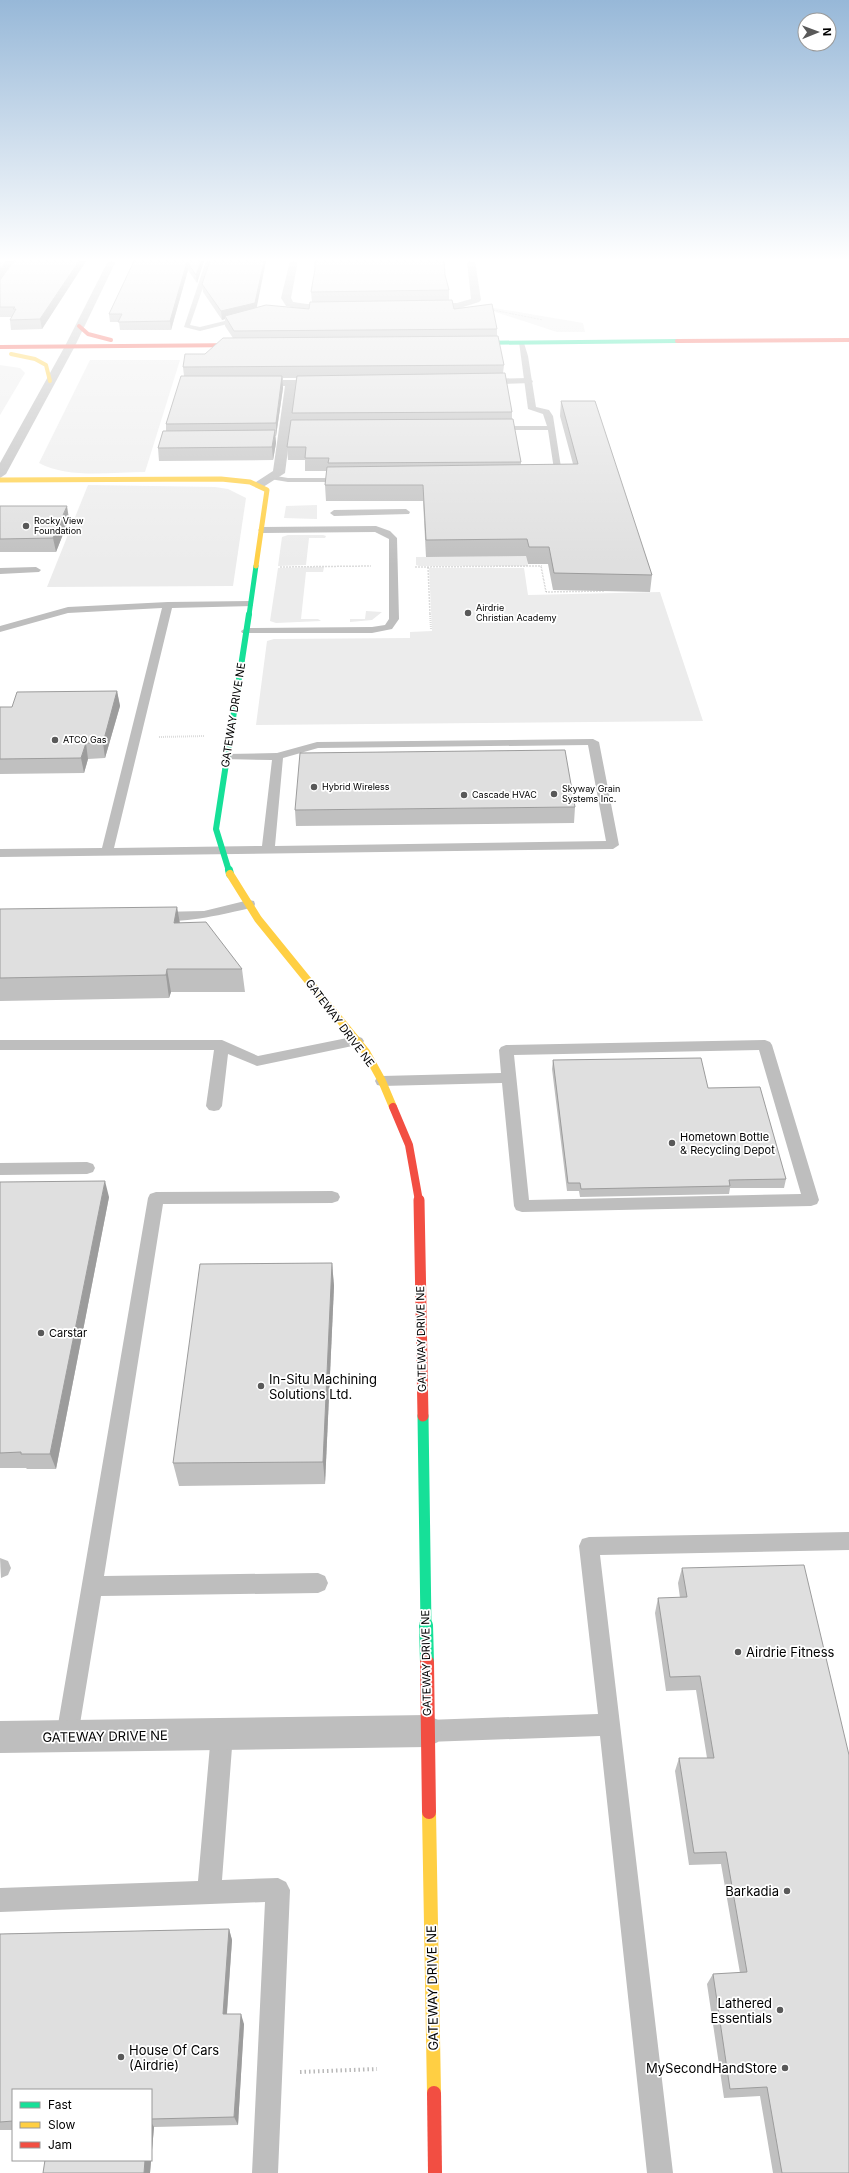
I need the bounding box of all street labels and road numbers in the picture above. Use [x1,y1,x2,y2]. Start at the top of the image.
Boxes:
street label: GATEWAY DRIVE NE [218,662,248,768]
street label: GATEWAY DRIVE NE [302,976,378,1070]
street label: GATEWAY DRIVE NE [413,1286,429,1392]
street label: GATEWAY DRIVE NE [418,1610,434,1716]
street label: GATEWAY DRIVE NE [42,1727,168,1745]
street label: GATEWAY DRIVE NE [423,1925,441,2051]

